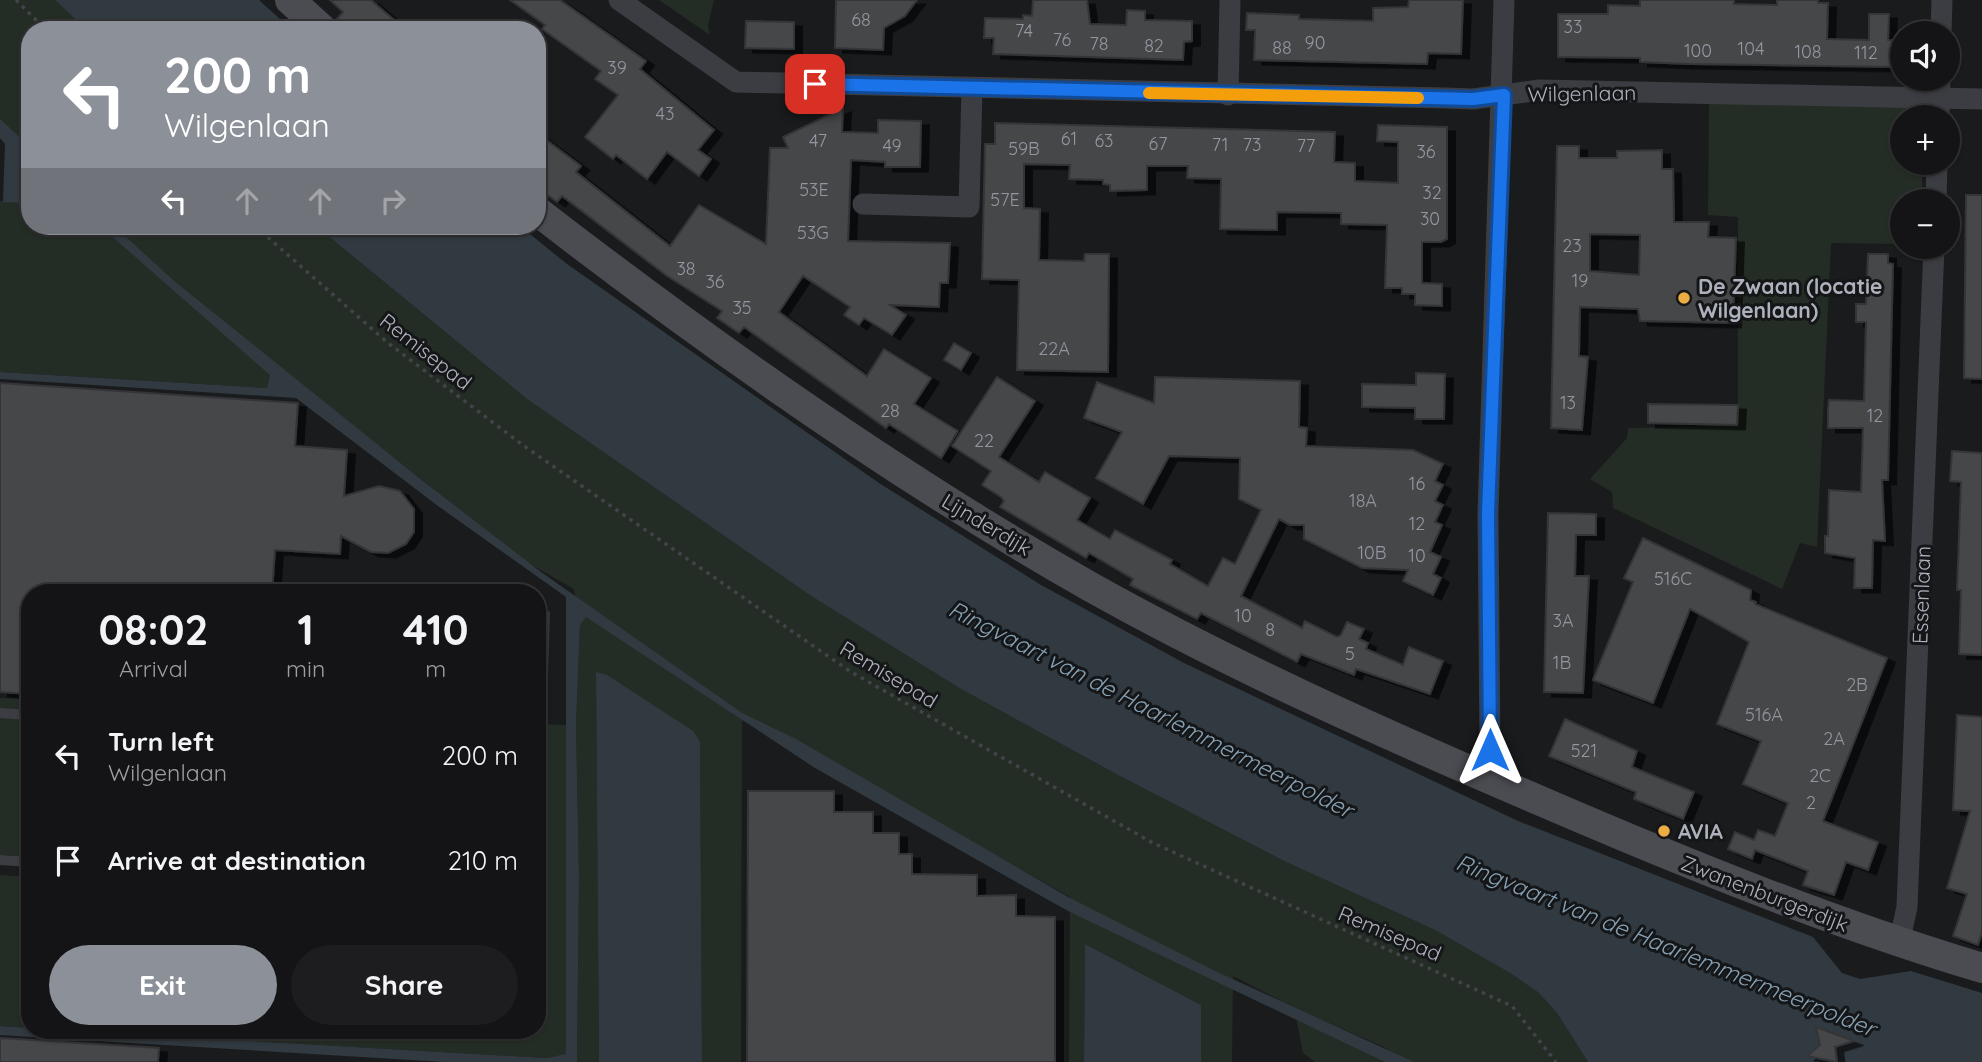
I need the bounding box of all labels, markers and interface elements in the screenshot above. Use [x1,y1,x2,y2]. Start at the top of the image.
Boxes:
house number: 68 [851,8,871,31]
house number: 33 [1564,15,1582,38]
house number: 74 [1015,19,1033,42]
map controls [1890,21,1960,259]
button: sound [1890,21,1960,91]
house number: 76 [1053,28,1071,51]
house number: 90 [1305,31,1325,54]
house number: 78 [1090,32,1108,55]
house number: 82 [1144,34,1164,57]
house number: 88 [1272,36,1292,59]
house number: 104 [1738,37,1764,60]
house number: 100 [1684,39,1712,62]
house number: 108 [1794,40,1822,63]
house number: 112 [1854,41,1878,64]
text: 200 m [164,44,311,105]
icon: left [49,49,140,140]
pin [785,54,845,114]
house number: 39 [607,56,627,79]
icon: arrive [796,65,834,103]
street label: Wilgenlaan [1527,79,1637,107]
house number: 43 [656,102,674,125]
text: Wilgenlaan [164,105,330,145]
button: + [1890,105,1960,175]
house number: 61 [1061,127,1077,150]
house number: 47 [809,129,827,152]
house number: 63 [1094,129,1114,152]
house number: 67 [1149,132,1167,155]
house number: 71 [1212,133,1228,156]
house number: 73 [1243,133,1261,156]
house number: 49 [882,134,902,157]
house number: 77 [1297,134,1315,157]
house number: 59B [1008,137,1040,160]
house number: 36 [1416,140,1436,163]
house number: 53E [799,178,829,201]
house number: 32 [1422,181,1442,204]
icon: left [155,182,193,220]
icon: ahead [228,182,266,220]
icon: ahead [301,182,339,220]
icon: right [374,182,412,220]
house number: 57E [990,188,1020,211]
button: − [1890,189,1960,259]
house number: 30 [1420,207,1440,230]
house number: 53G [797,221,829,244]
house number: 23 [1562,234,1582,257]
house number: 38 [676,257,696,280]
house number: 19 [1572,269,1588,292]
house number: 36 [705,270,725,293]
place label: De Zwaan (locatie Wilgenlaan) [1698,273,1882,323]
marker: De Zwaan (locatie Wilgenlaan) [1676,290,1692,306]
house number: 35 [732,296,752,319]
street label: Remisepad [375,307,477,395]
house number: 22A [1038,337,1070,360]
house number: 13 [1560,391,1576,414]
house number: 28 [880,399,900,422]
house number: 12 [1867,404,1883,427]
house number: 22 [974,429,994,452]
house number: 16 [1409,472,1425,495]
street label: Lijnderdijk [938,487,1036,561]
house number: 18A [1349,489,1377,512]
house number: 12 [1409,512,1425,535]
house number: 10B [1357,541,1387,564]
house number: 10 [1408,544,1426,567]
street label: Essenlaan [1906,545,1936,645]
house number: 516C [1654,567,1692,590]
water label: Ringvaart van de Haarlemmermeerpolder [944,594,1361,825]
text: 08:02 [99,603,209,656]
text: 1 [298,603,314,656]
text: 410 [403,603,468,656]
house number: 10 [1234,604,1252,627]
house number: 3A [1552,609,1574,632]
house number: 8 [1265,618,1275,641]
street label: Remisepad [835,635,943,713]
house number: 5 [1345,642,1355,665]
house number: 1B [1553,651,1571,674]
text: Arrival [119,654,188,683]
text: min [286,654,325,683]
text: m [425,654,446,683]
house number: 2B [1846,673,1868,696]
house number: 516A [1745,703,1783,726]
position arrow [1453,713,1527,787]
text: Turn left [108,725,215,758]
house number: 2A [1823,727,1845,750]
icon: left [49,737,87,775]
text: 200 m [442,739,518,772]
house number: 521 [1571,739,1597,762]
text: Wilgenlaan [108,758,227,787]
house number: 2C [1809,764,1831,787]
house number: 2 [1806,791,1816,814]
place label: AVIA [1678,818,1723,844]
marker: AVIA [1656,823,1672,839]
icon: arrive [49,842,87,880]
text: Arrive at destination [108,844,366,877]
text: 210 m [448,844,518,877]
water label: Ringvaart van de Haarlemmermeerpolder [1452,847,1883,1044]
street label: Zwanenburgerdijk [1678,849,1852,937]
street label: Remisepad [1335,900,1445,966]
button: Exit [49,945,277,1025]
button: Share [291,945,518,1025]

